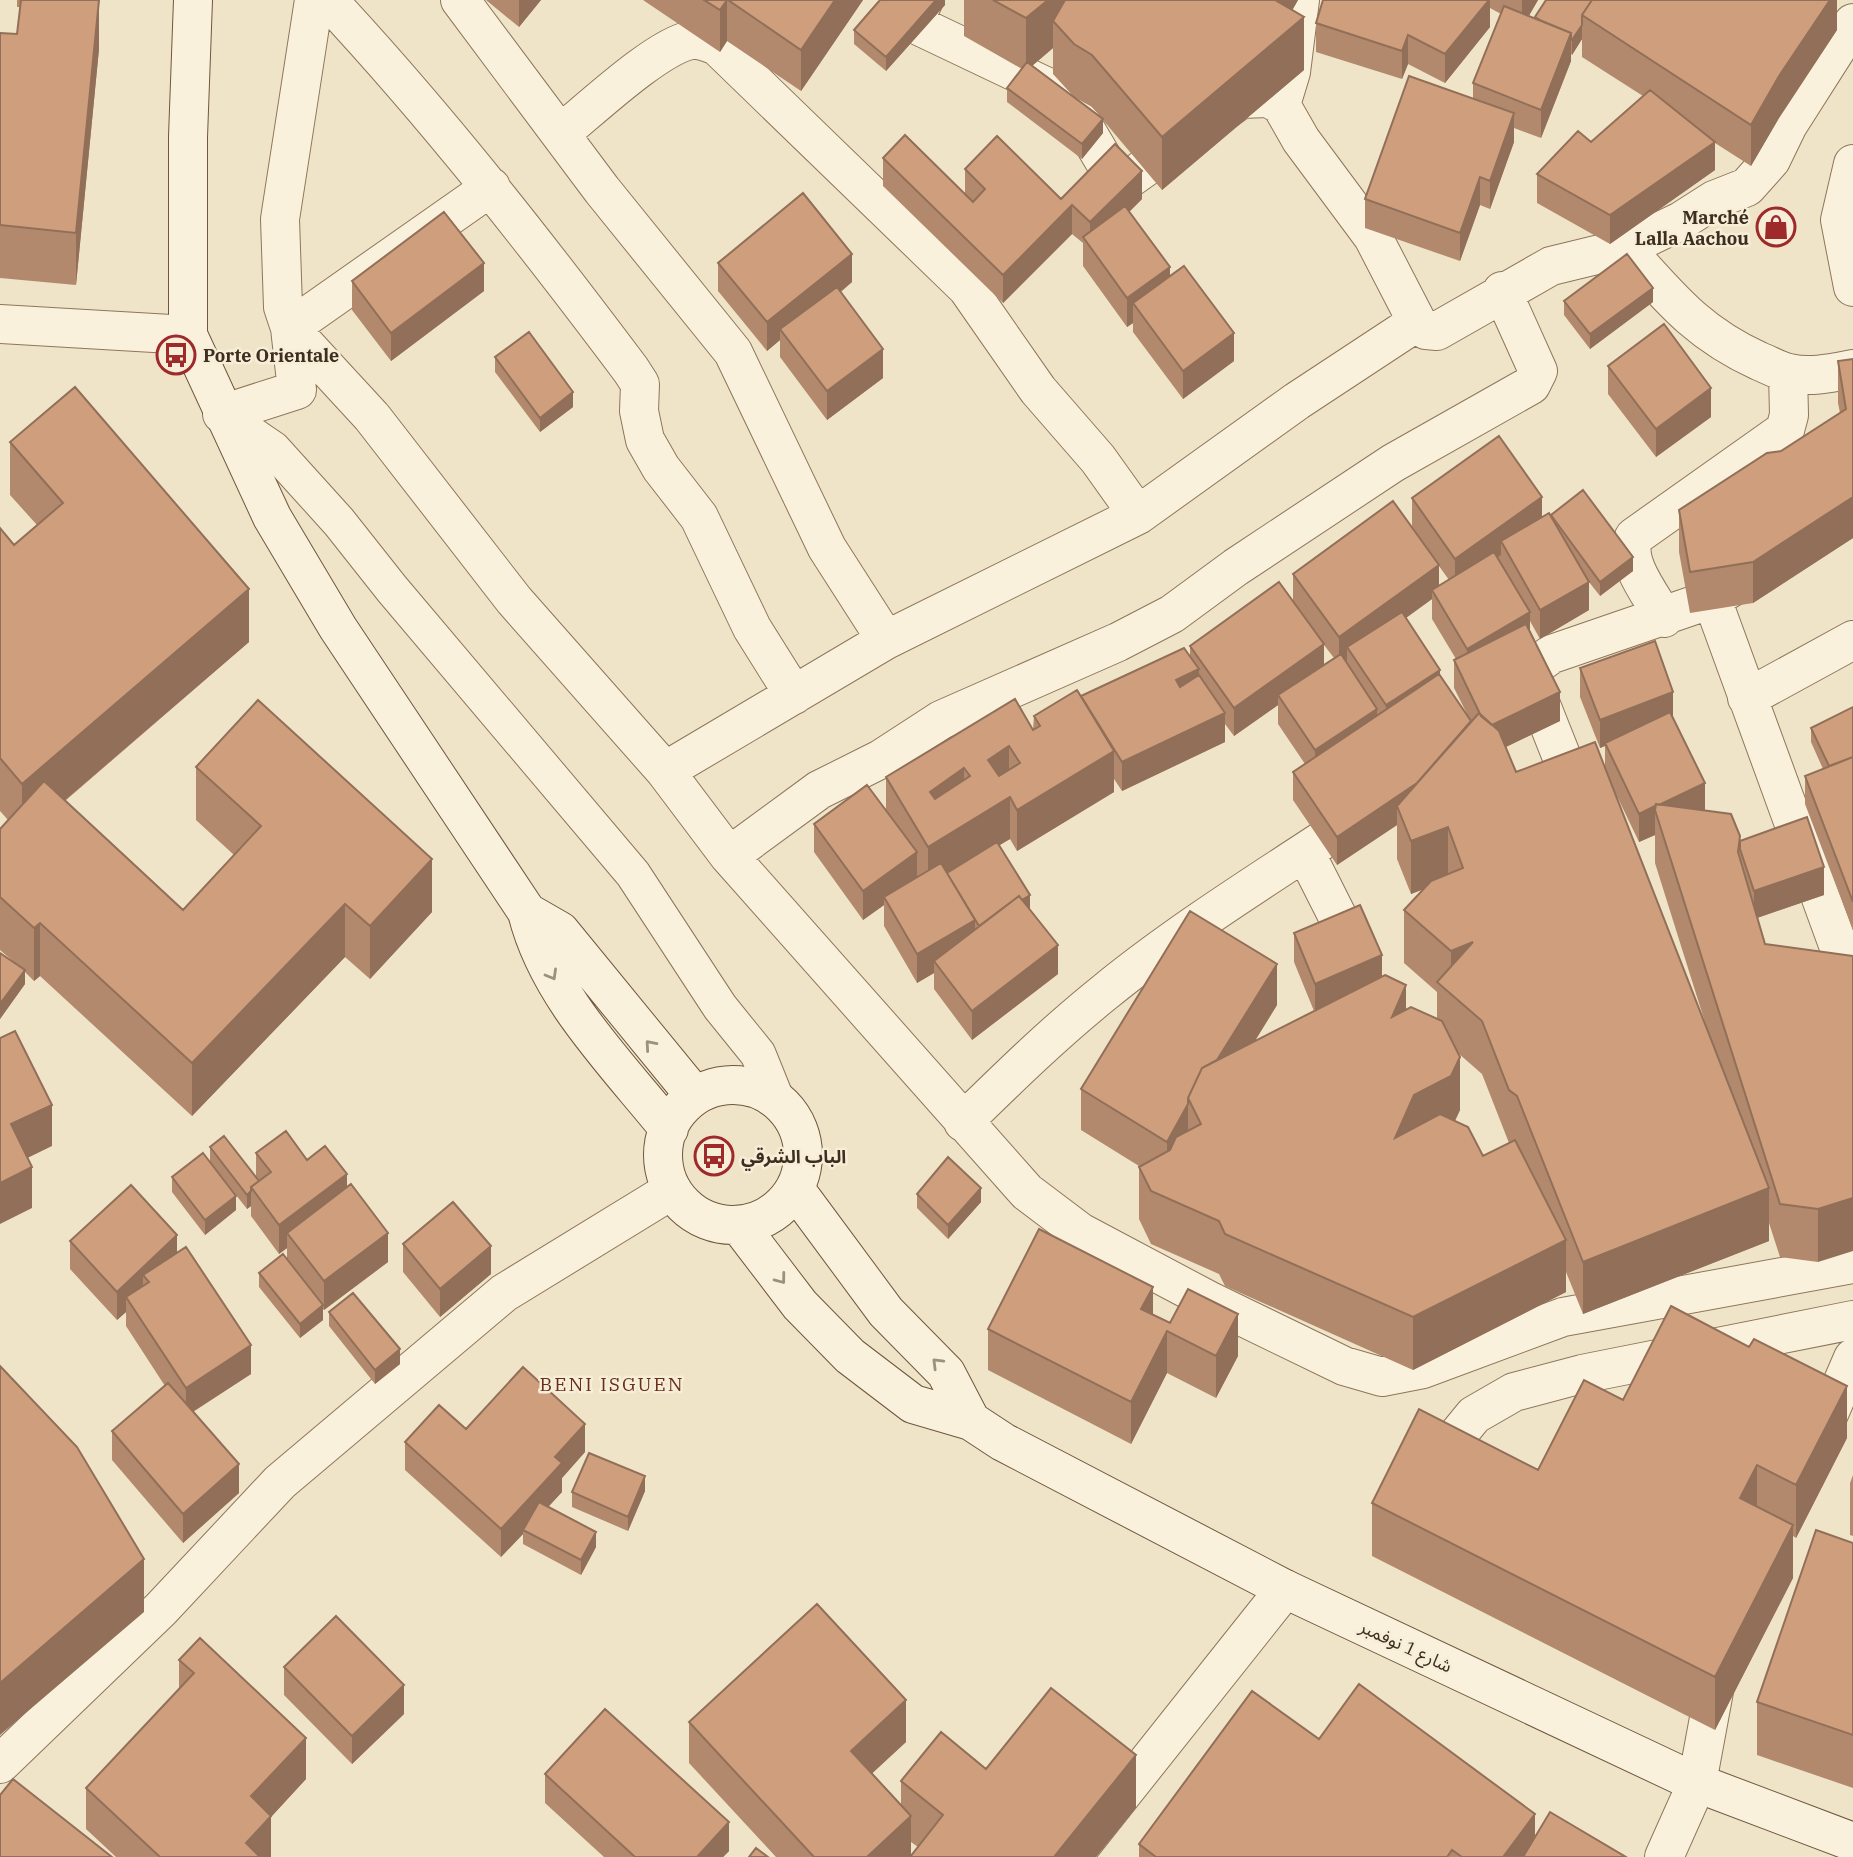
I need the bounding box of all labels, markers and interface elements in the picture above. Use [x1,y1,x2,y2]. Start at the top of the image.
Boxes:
place label: Marché Lalla Aachou [1635,206,1749,250]
shop icon: Marché Lalla Aachou [1755,206,1797,248]
bus stop icon: Porte Orientale [155,334,197,376]
place label: Porte Orientale [203,344,339,367]
one-way arrow [543,967,556,980]
one-way arrow [646,1040,658,1053]
bus stop icon: الباب الشرقي [693,1135,735,1177]
place label: الباب الشرقي [741,1145,846,1171]
one-way arrow [772,1271,785,1284]
one-way arrow [932,1358,945,1371]
district label: BENI ISGUEN [539,1372,685,1396]
street label: شارع 1 نوفمبر [1354,1614,1456,1680]

